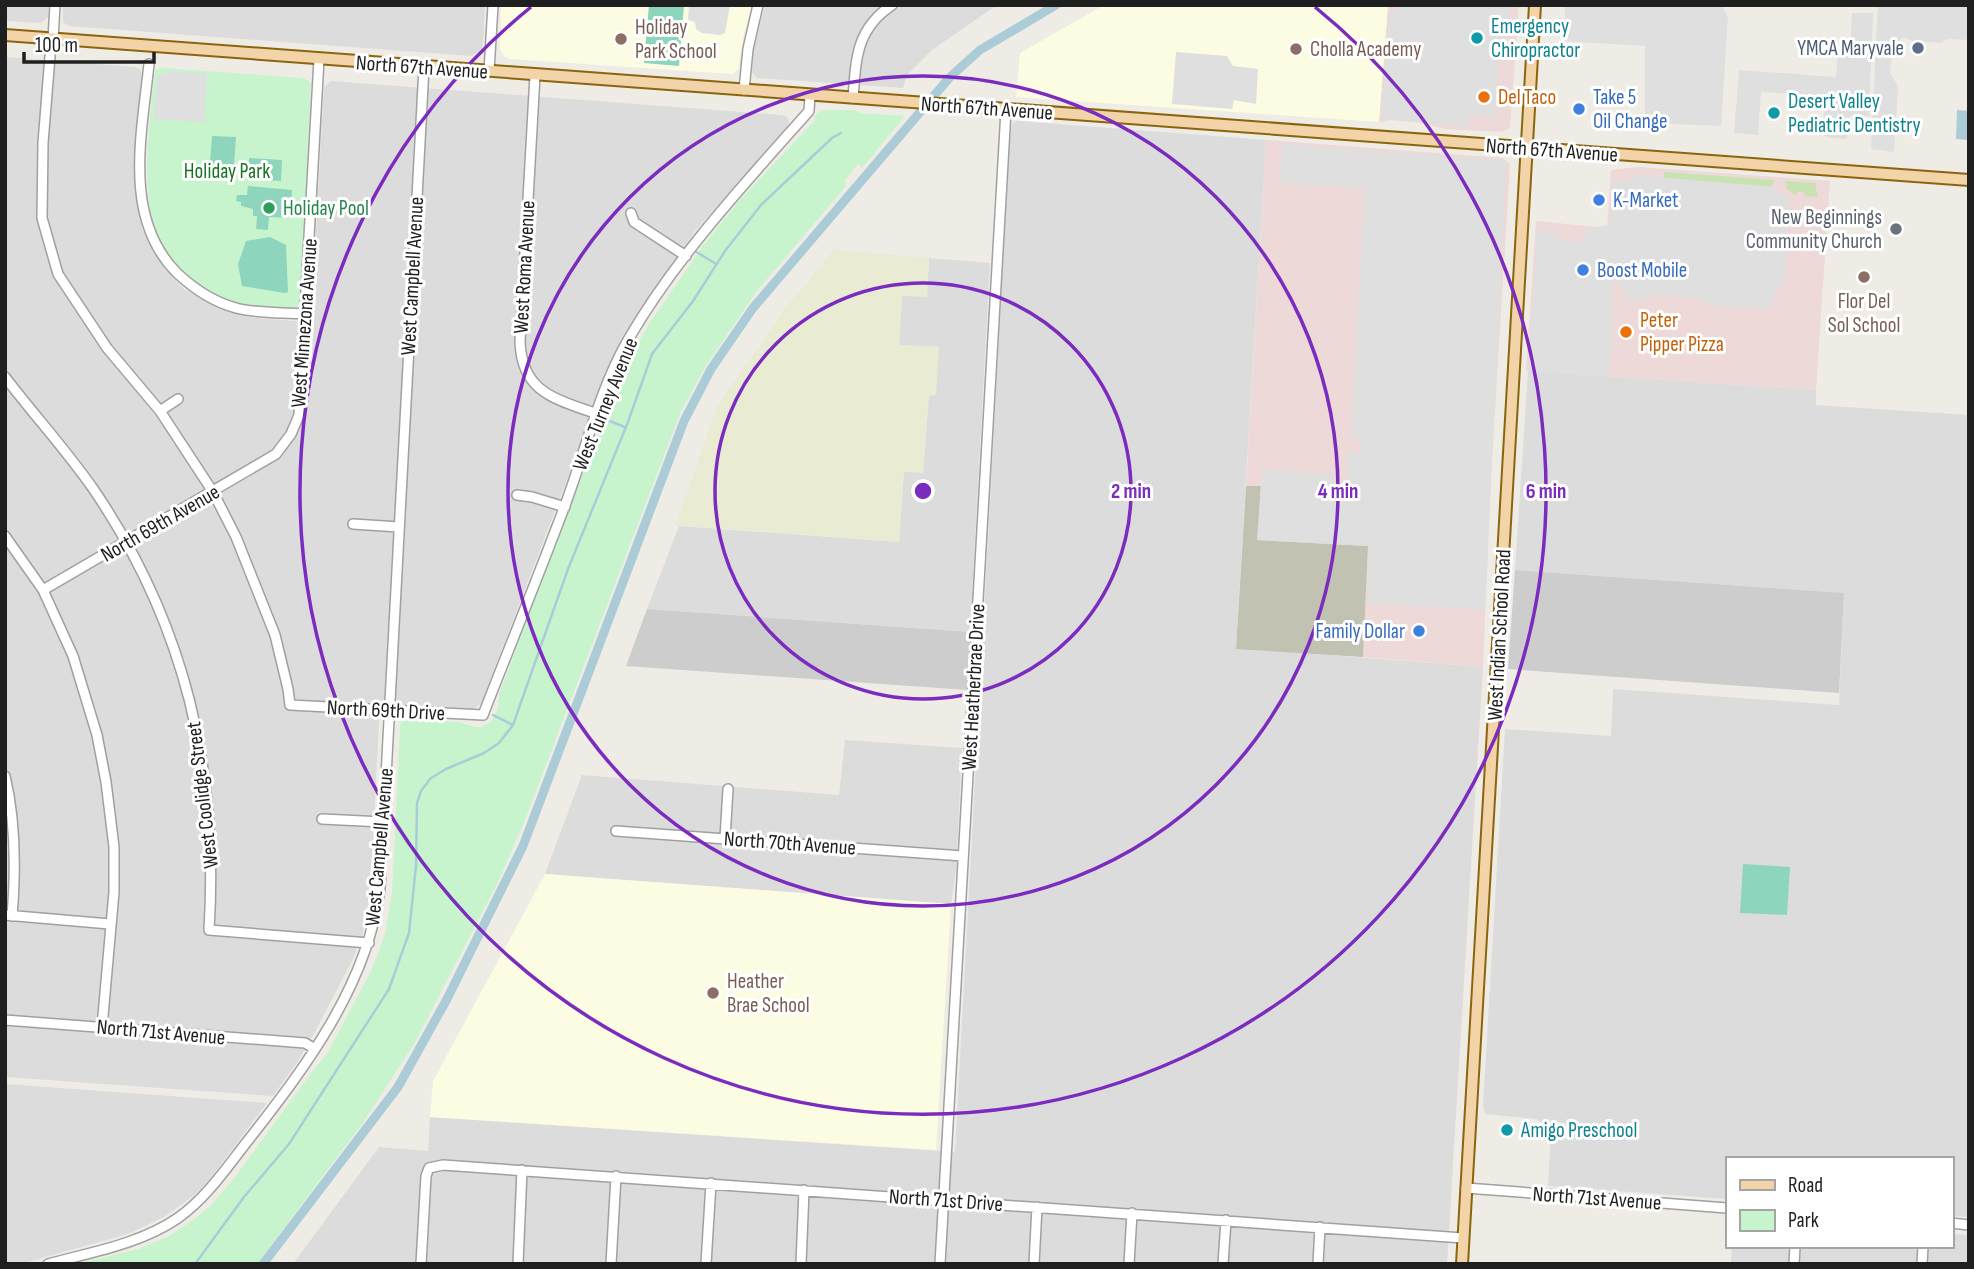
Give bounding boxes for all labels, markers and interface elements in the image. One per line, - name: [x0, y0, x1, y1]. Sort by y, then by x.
- place label: Emergency Chiropractor: [1491, 14, 1580, 63]
- place label: Holiday Park School: [635, 15, 717, 64]
- scale bar: [24, 21, 154, 65]
- marker: Emergency Chiropractor: [1469, 30, 1485, 46]
- marker: Holiday Park School: [613, 31, 629, 47]
- text: 100 m: [35, 33, 78, 58]
- place label: YMCA Maryvale: [1797, 36, 1904, 61]
- place label: Cholla Academy: [1310, 37, 1421, 62]
- marker: YMCA Maryvale: [1910, 40, 1926, 56]
- marker: Cholla Academy: [1288, 41, 1304, 57]
- street label: North 67th Avenue: [355, 50, 489, 85]
- place label: Del Taco: [1498, 85, 1556, 110]
- place label: Take 5 Oil Change: [1593, 85, 1668, 134]
- marker: Del Taco: [1476, 89, 1492, 105]
- place label: Desert Valley Pediatric Dentistry: [1788, 89, 1921, 138]
- street label: North 67th Avenue: [920, 91, 1054, 126]
- marker: Take 5 Oil Change: [1571, 101, 1587, 117]
- marker: Desert Valley Pediatric Dentistry: [1766, 105, 1782, 121]
- street label: North 67th Avenue: [1485, 133, 1619, 168]
- park label: Holiday Park: [184, 159, 270, 184]
- place label: K-Market: [1613, 188, 1679, 213]
- marker: K-Market: [1591, 192, 1607, 208]
- place label: Holiday Pool: [283, 196, 369, 221]
- street label: West Campbell Avenue: [396, 196, 429, 356]
- marker: Holiday Pool: [261, 200, 277, 216]
- street label: West Roma Avenue: [509, 200, 540, 334]
- place label: New Beginnings Community Church: [1746, 205, 1882, 254]
- marker: New Beginnings Community Church: [1888, 221, 1904, 237]
- street label: West Minnezona Avenue: [286, 238, 323, 408]
- place label: Boost Mobile: [1597, 258, 1687, 283]
- marker: Boost Mobile: [1575, 262, 1591, 278]
- marker: Flor Del Sol School: [1856, 269, 1872, 285]
- place label: Flor Del Sol School: [1828, 289, 1900, 338]
- place label: Peter Pipper Pizza: [1640, 308, 1724, 357]
- marker: Peter Pipper Pizza: [1618, 324, 1634, 340]
- street label: West Turney Avenue: [567, 334, 643, 474]
- street label: North 69th Avenue: [96, 479, 224, 568]
- centre of rings: [911, 479, 935, 503]
- text: 2 min: [1111, 479, 1151, 504]
- text: 4 min: [1318, 479, 1358, 504]
- text: 6 min: [1526, 479, 1566, 504]
- street label: West Indian School Road: [1483, 549, 1516, 721]
- street label: West Heatherbrae Drive: [957, 603, 990, 771]
- place label: Family Dollar: [1316, 619, 1405, 644]
- marker: Family Dollar: [1411, 623, 1427, 639]
- street label: North 69th Drive: [326, 695, 446, 726]
- street label: West Coolidge Street: [181, 720, 224, 870]
- street label: West Campbell Avenue: [360, 767, 399, 927]
- street label: North 70th Avenue: [723, 826, 857, 861]
- place label: Heather Brae School: [727, 969, 810, 1018]
- marker: Heather Brae School: [705, 985, 721, 1001]
- street label: North 71st Avenue: [96, 1014, 226, 1051]
- place label: Amigo Preschool: [1520, 1118, 1637, 1143]
- marker: Amigo Preschool: [1499, 1122, 1515, 1138]
- legend: [1726, 1157, 1953, 1248]
- text: Road: [1788, 1173, 1823, 1198]
- street label: North 71st Avenue: [1532, 1182, 1662, 1215]
- street label: North 71st Drive: [888, 1184, 1004, 1217]
- text: Park: [1788, 1208, 1819, 1233]

